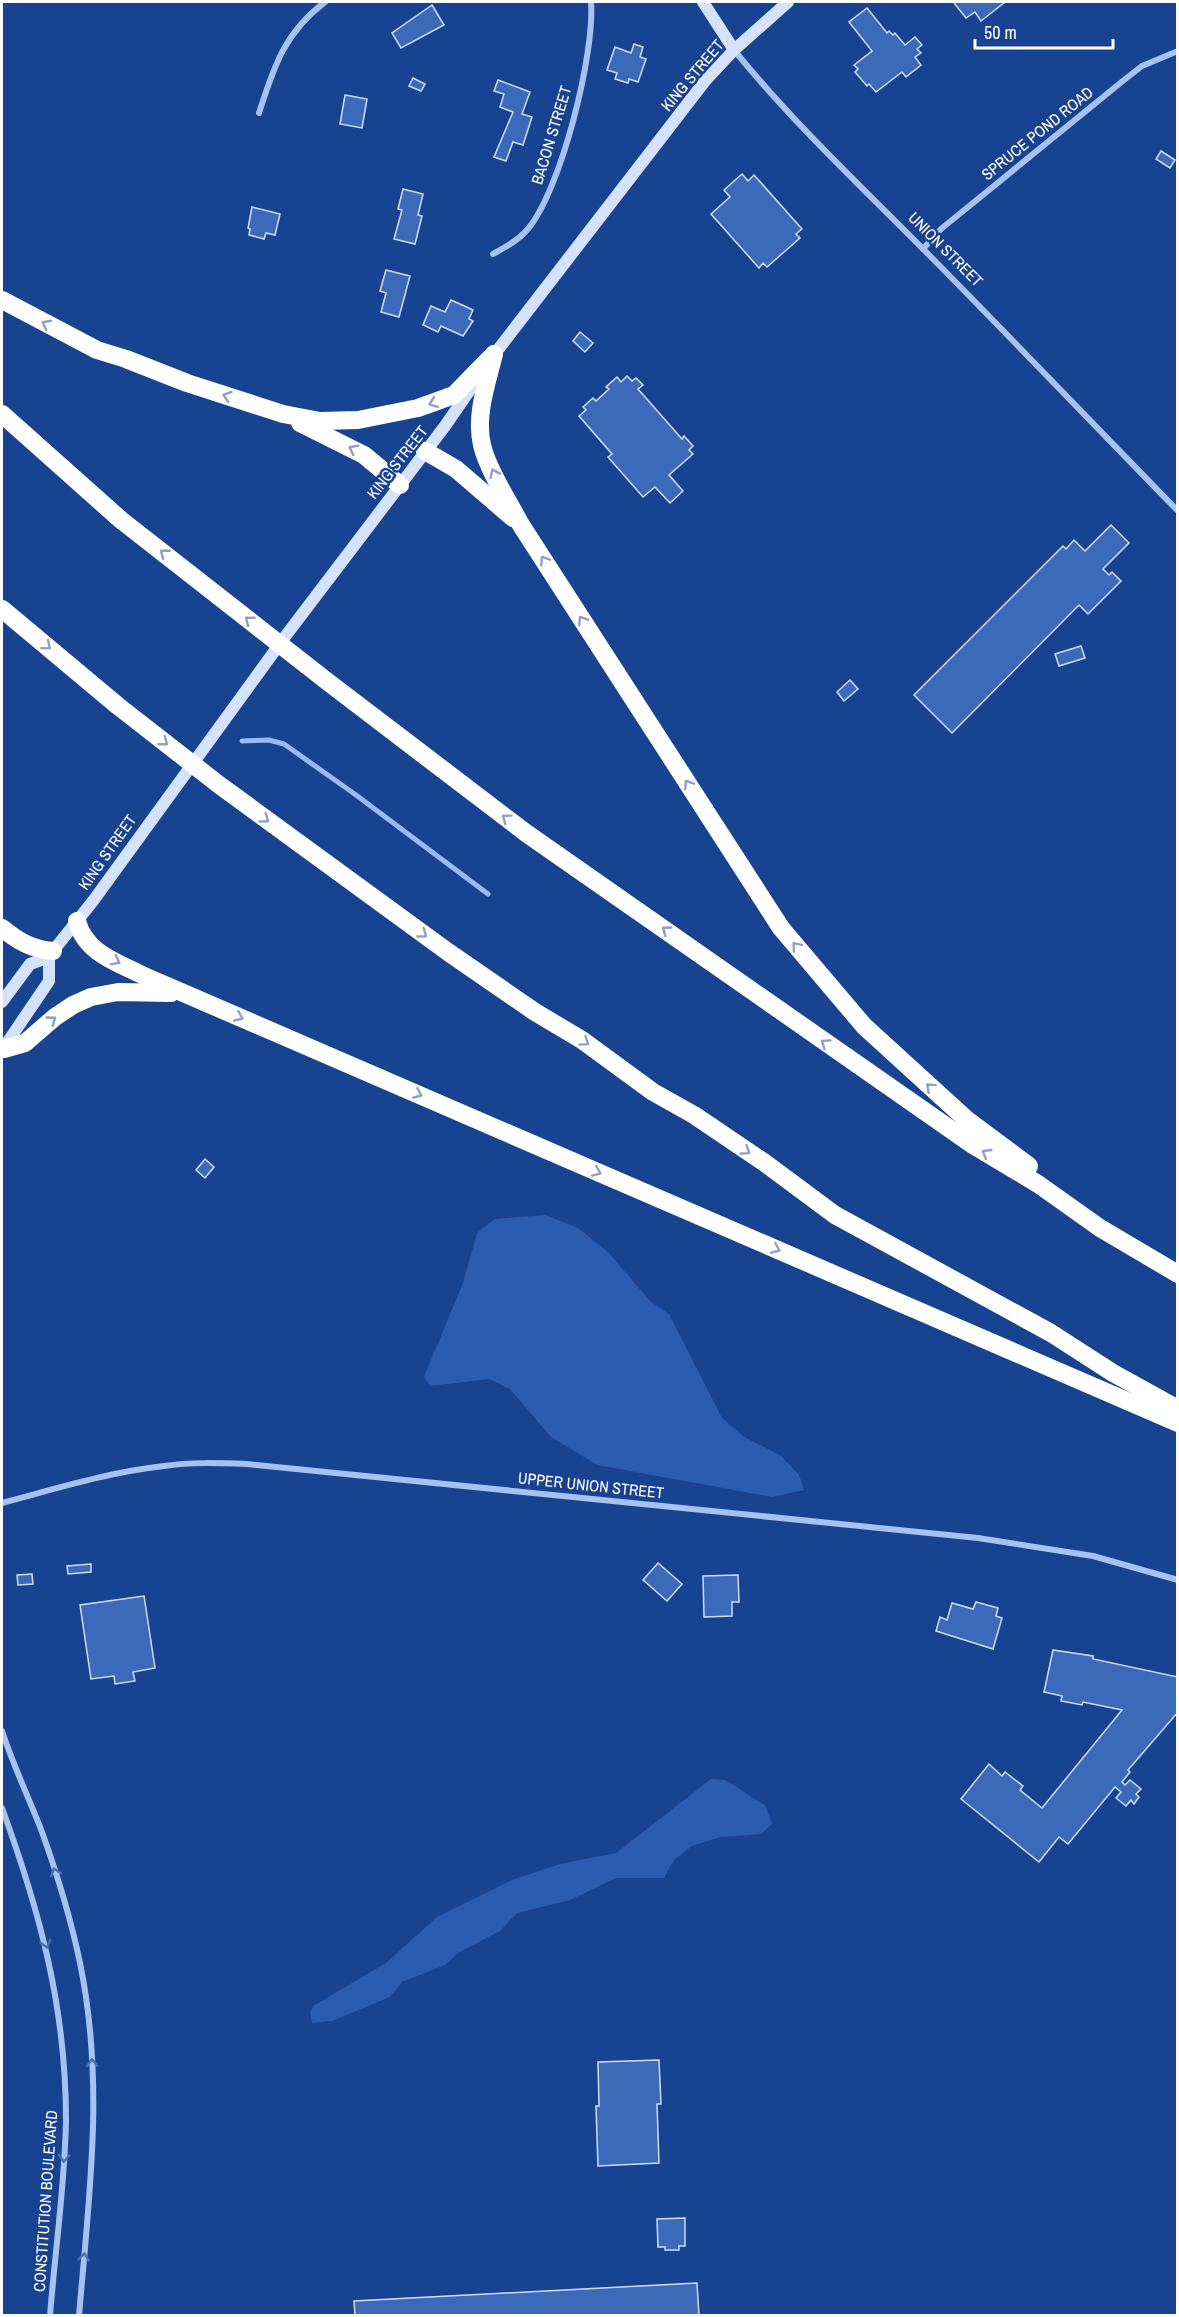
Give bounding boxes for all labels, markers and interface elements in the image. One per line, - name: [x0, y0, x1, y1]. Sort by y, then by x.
- scale bar: [975, 12, 1113, 50]
- text: 50 m: [984, 20, 1017, 45]
- street label: KING STREET: [655, 34, 729, 116]
- street label: SPRUCE POND ROAD: [977, 81, 1097, 185]
- street label: BACON STREET: [526, 83, 576, 187]
- street label: UNION STREET: [904, 207, 988, 291]
- one-way arrow: [42, 320, 53, 331]
- one-way arrow: [222, 391, 233, 403]
- one-way arrow: [429, 395, 439, 408]
- street label: KING STREET: [361, 421, 433, 503]
- one-way arrow: [349, 445, 360, 457]
- one-way arrow: [490, 468, 502, 479]
- one-way arrow: [160, 550, 171, 561]
- one-way arrow: [539, 556, 551, 566]
- one-way arrow: [244, 616, 255, 627]
- one-way arrow: [578, 616, 590, 626]
- one-way arrow: [40, 639, 51, 650]
- one-way arrow: [157, 735, 168, 746]
- one-way arrow: [684, 779, 695, 790]
- street label: KING STREET: [73, 810, 141, 894]
- one-way arrow: [259, 812, 270, 823]
- one-way arrow: [502, 815, 513, 826]
- one-way arrow: [662, 926, 673, 937]
- one-way arrow: [416, 927, 427, 938]
- one-way arrow: [792, 942, 803, 953]
- one-way arrow: [109, 954, 120, 965]
- one-way arrow: [233, 1010, 244, 1022]
- one-way arrow: [46, 1016, 57, 1027]
- one-way arrow: [578, 1035, 589, 1046]
- one-way arrow: [821, 1039, 832, 1050]
- one-way arrow: [926, 1083, 937, 1094]
- one-way arrow: [412, 1087, 423, 1099]
- one-way arrow: [740, 1144, 751, 1155]
- one-way arrow: [982, 1148, 992, 1160]
- one-way arrow: [591, 1164, 602, 1176]
- one-way arrow: [770, 1242, 781, 1254]
- street label: UPPER UNION STREET: [517, 1466, 665, 1504]
- one-way arrow: [49, 1867, 62, 1878]
- one-way arrow: [38, 1939, 51, 1949]
- one-way arrow: [86, 2058, 99, 2067]
- street label: CONSTITUTION BOULEVARD: [28, 2109, 62, 2293]
- one-way arrow: [58, 2154, 71, 2163]
- one-way arrow: [77, 2253, 90, 2262]

